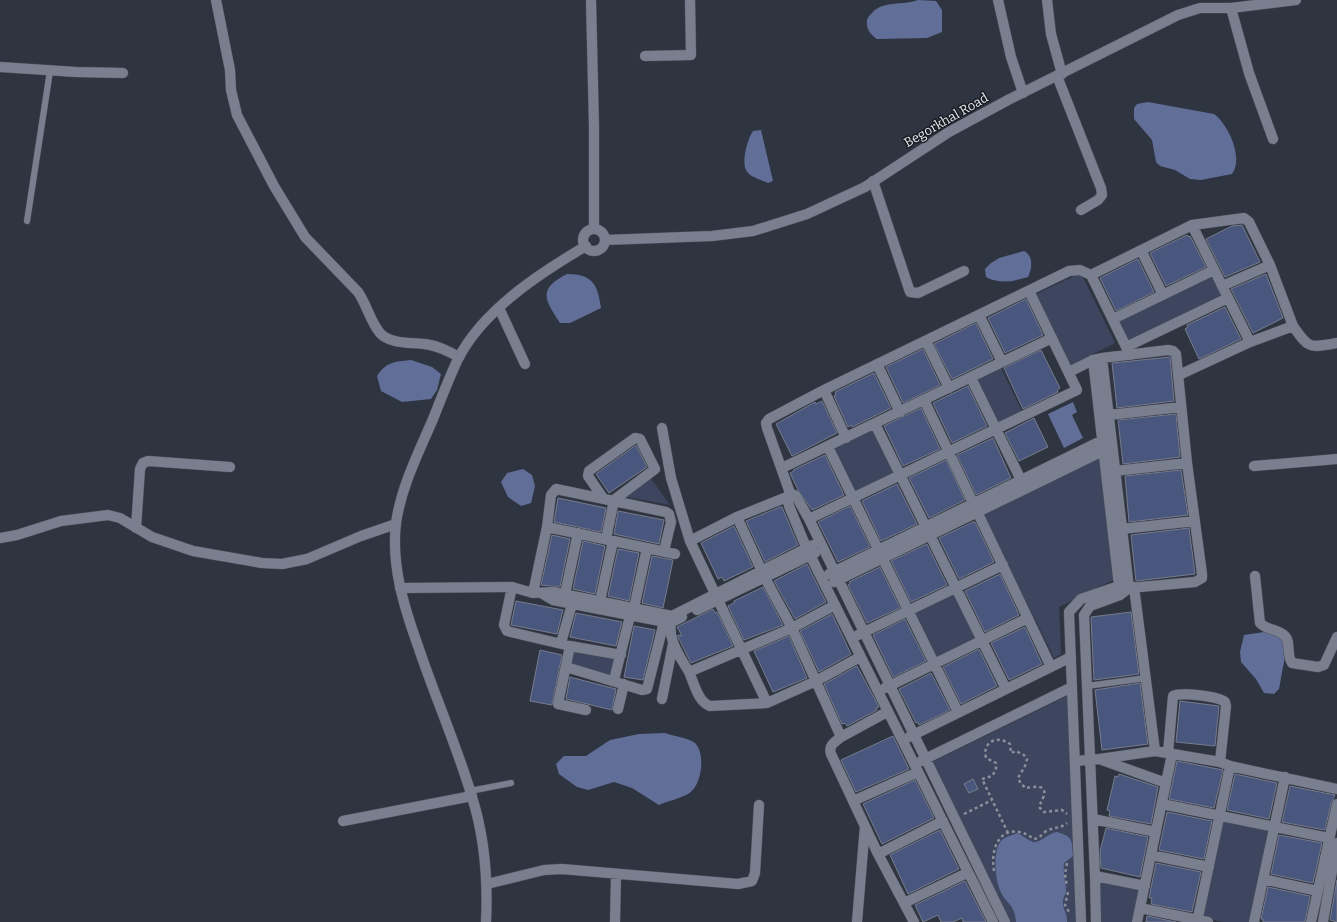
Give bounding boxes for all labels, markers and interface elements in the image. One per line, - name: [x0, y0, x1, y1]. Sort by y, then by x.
- street label: Begorkhal Road: [901, 90, 991, 150]

